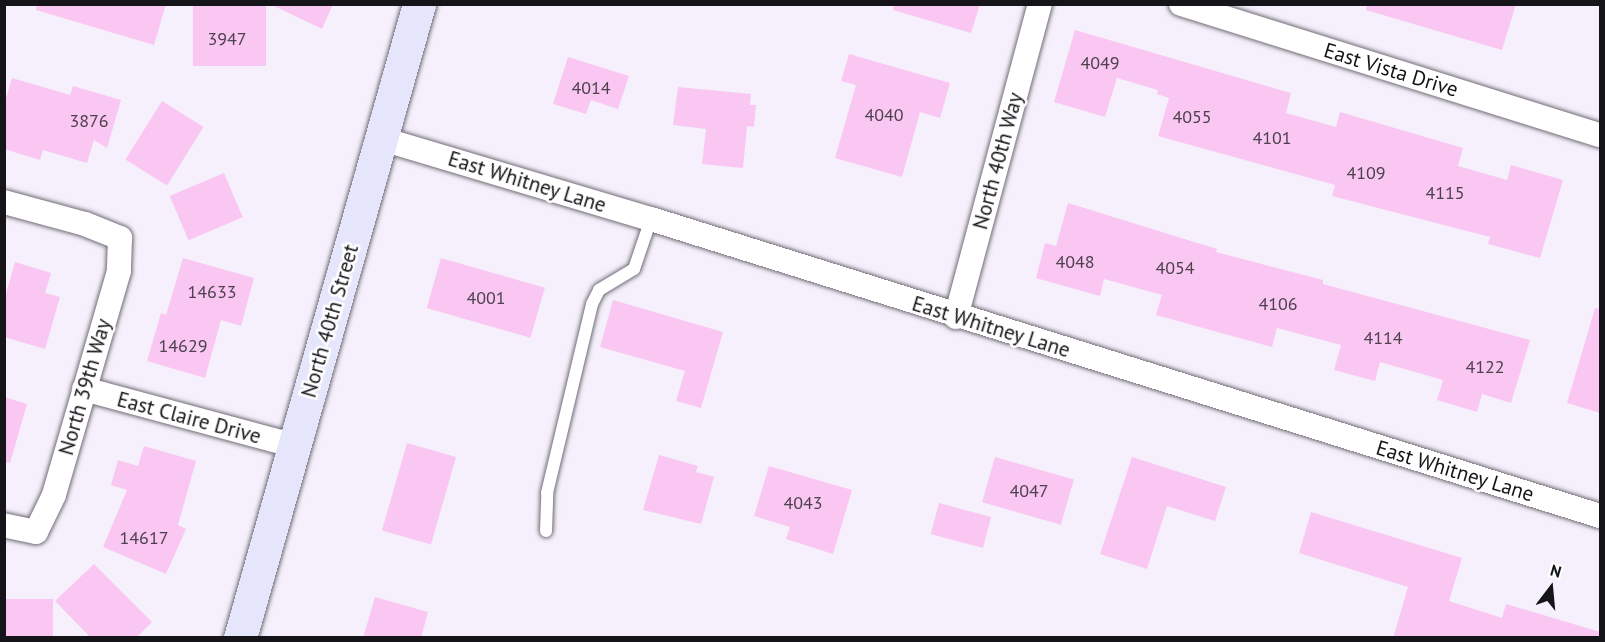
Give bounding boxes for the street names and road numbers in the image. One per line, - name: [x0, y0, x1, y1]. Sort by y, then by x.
- street label: East Vista Drive: [1320, 38, 1462, 102]
- street label: North 40th Way: [968, 90, 1028, 232]
- street label: East Whitney Lane: [444, 146, 610, 218]
- street label: North 40th Street: [296, 242, 364, 400]
- street label: East Whitney Lane: [908, 291, 1074, 363]
- street label: North 39th Way: [53, 316, 117, 458]
- street label: East Claire Drive: [114, 387, 264, 449]
- street label: East Whitney Lane: [1372, 435, 1538, 507]

